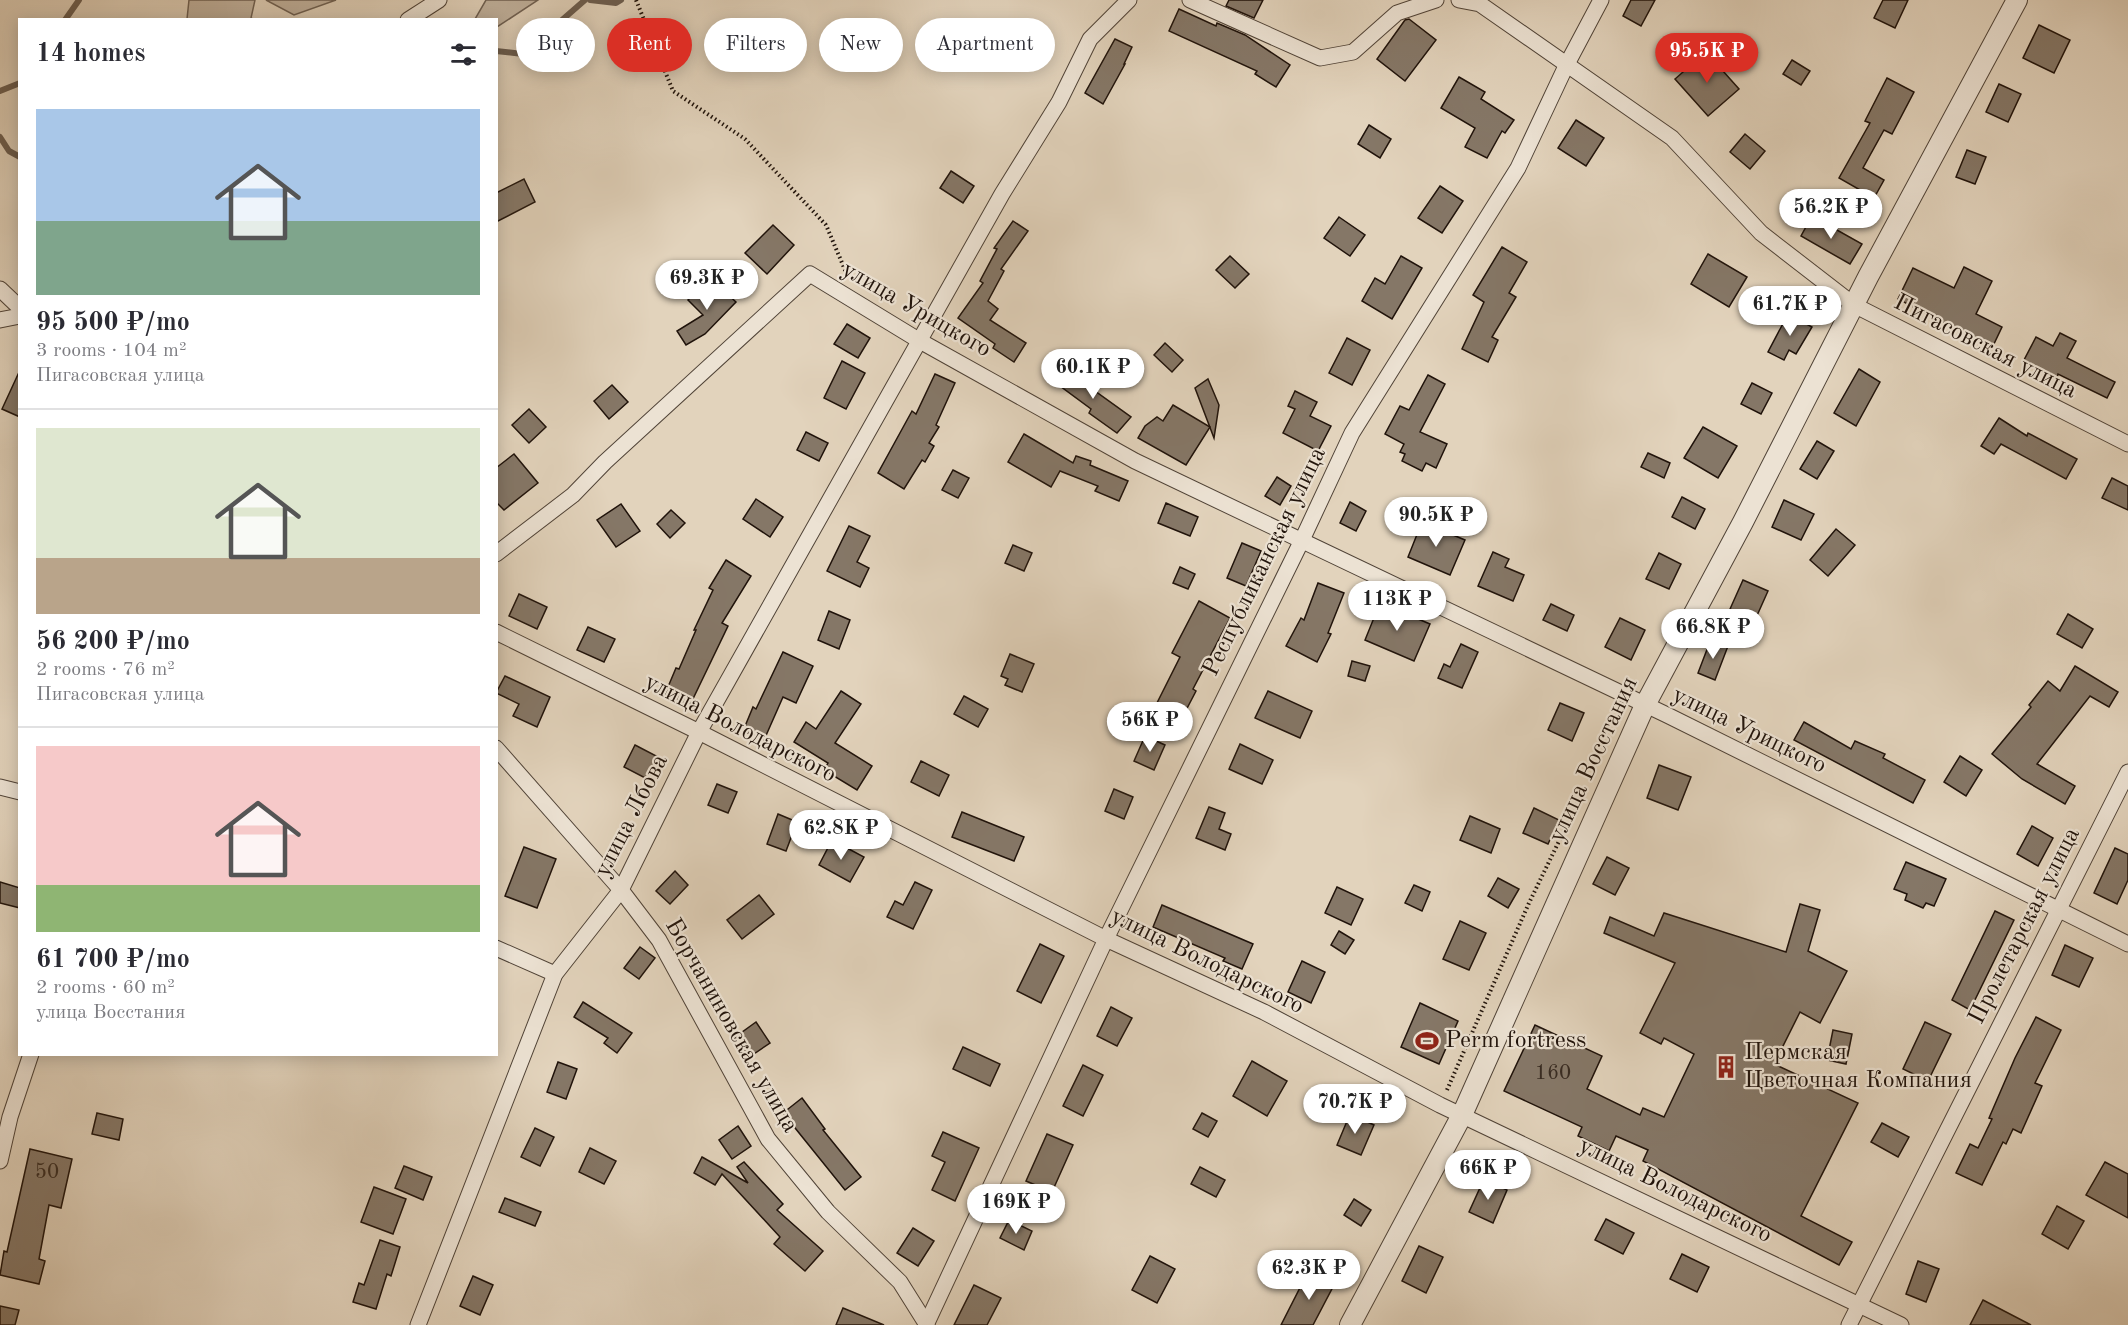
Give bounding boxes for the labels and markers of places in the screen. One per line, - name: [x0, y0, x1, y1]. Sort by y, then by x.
- pin: 95.5K ₽: [1652, 33, 1762, 84]
- pin: 56.2K ₽: [1776, 189, 1886, 240]
- pin: 69.3K ₽: [652, 260, 762, 311]
- pin: 61.7K ₽: [1735, 286, 1845, 337]
- pin: 60.1K ₽: [1038, 349, 1148, 400]
- pin: 90.5K ₽: [1381, 497, 1491, 548]
- pin: 113K ₽: [1348, 581, 1446, 632]
- pin: 66.8K ₽: [1658, 609, 1768, 660]
- pin: 56K ₽: [1108, 702, 1192, 753]
- pin: 62.8K ₽: [786, 810, 896, 861]
- sports icon: Perm fortress: [1414, 1028, 1440, 1054]
- place label: Perm fortress: [1445, 1029, 1587, 1053]
- place label: Пермская Цветочная Компания: [1744, 1041, 1972, 1093]
- building icon: Пермская Цветочная Компания: [1713, 1054, 1739, 1080]
- pin: 70.7K ₽: [1300, 1084, 1410, 1135]
- pin: 66K ₽: [1446, 1150, 1530, 1201]
- pin: 169K ₽: [967, 1184, 1065, 1235]
- pin: 62.3K ₽: [1254, 1250, 1364, 1301]

